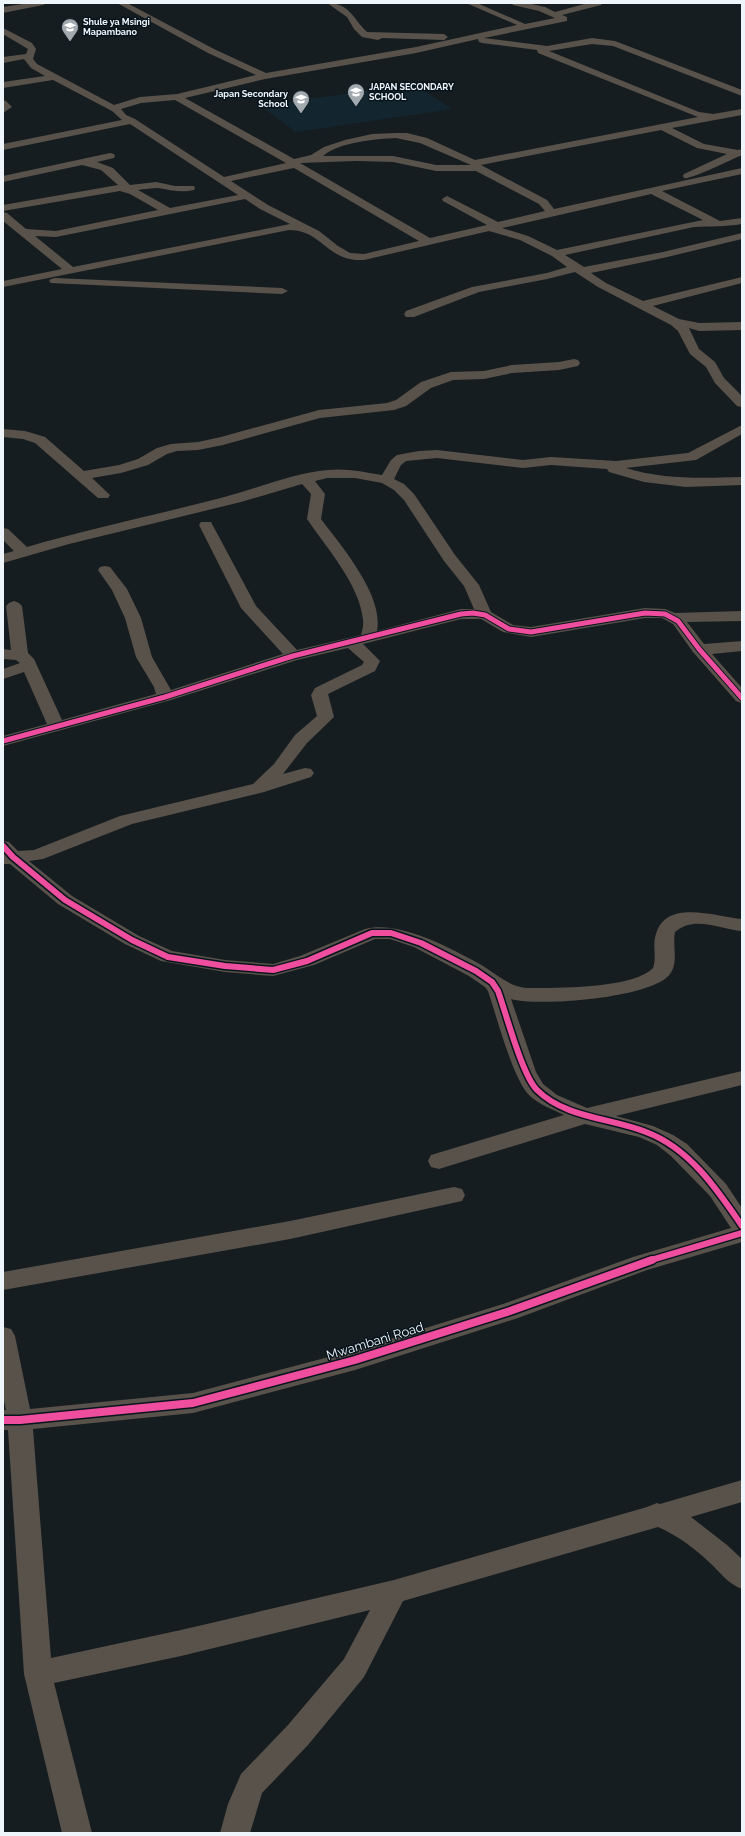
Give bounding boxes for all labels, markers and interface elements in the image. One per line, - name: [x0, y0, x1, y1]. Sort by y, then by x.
- school or university icon: Shule ya Msingi Mapambano: [60, 17, 80, 42]
- place label: Shule ya Msingi Mapambano: [83, 17, 150, 37]
- school or university icon: JAPAN SECONDARY SCHOOL: [346, 82, 366, 107]
- place label: JAPAN SECONDARY SCHOOL: [369, 82, 454, 102]
- place label: Japan Secondary School: [214, 89, 288, 109]
- school or university icon: Japan Secondary School: [291, 89, 311, 114]
- street label: Mwambani Road: [325, 1319, 425, 1363]

